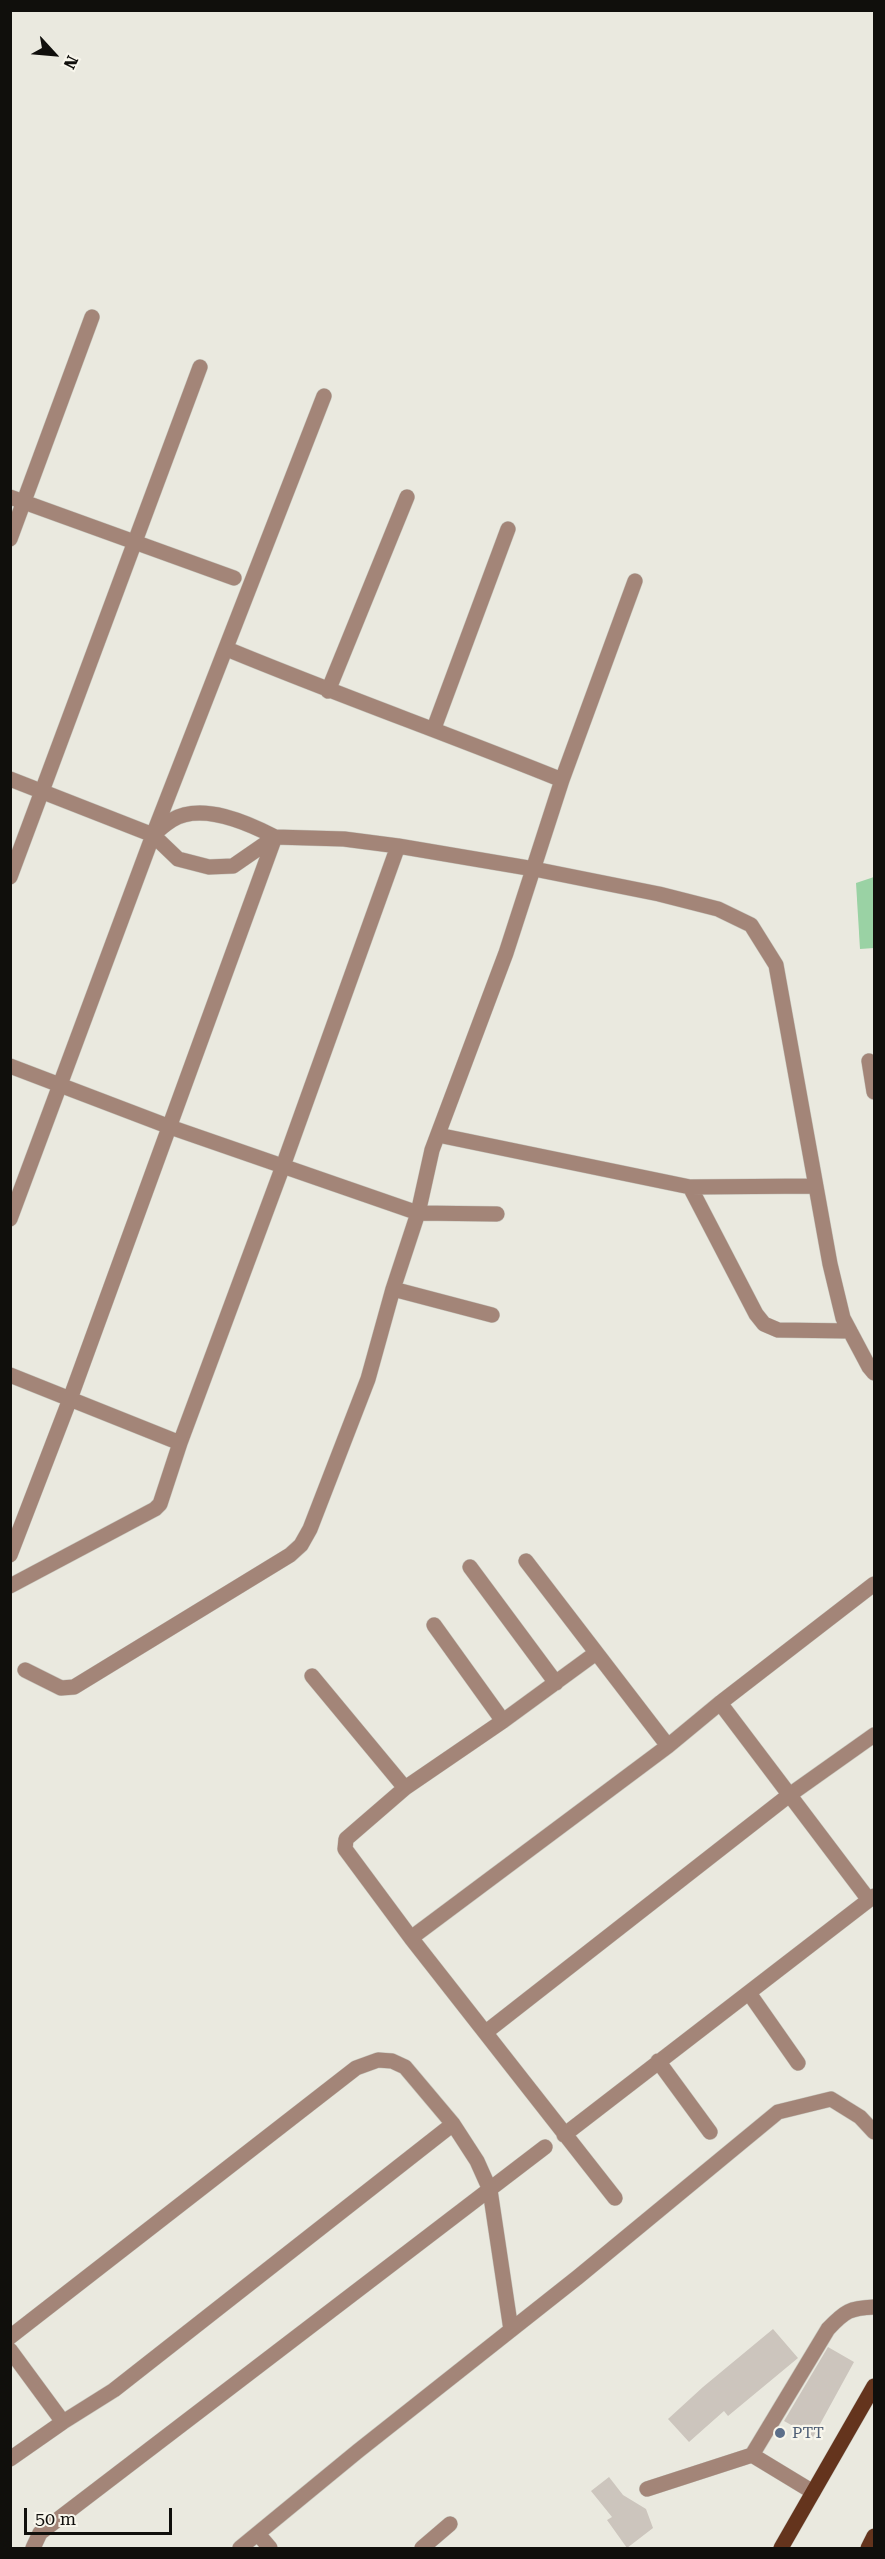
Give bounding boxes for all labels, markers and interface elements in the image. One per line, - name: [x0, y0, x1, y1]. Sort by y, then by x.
- north arrow: [24, 24, 84, 84]
- text: N: [59, 52, 82, 72]
- place label: PTT: [792, 2423, 824, 2443]
- marker: PTT: [773, 2426, 787, 2440]
- scale bar: [27, 2496, 176, 2534]
- text: 50 m: [35, 2508, 76, 2529]

